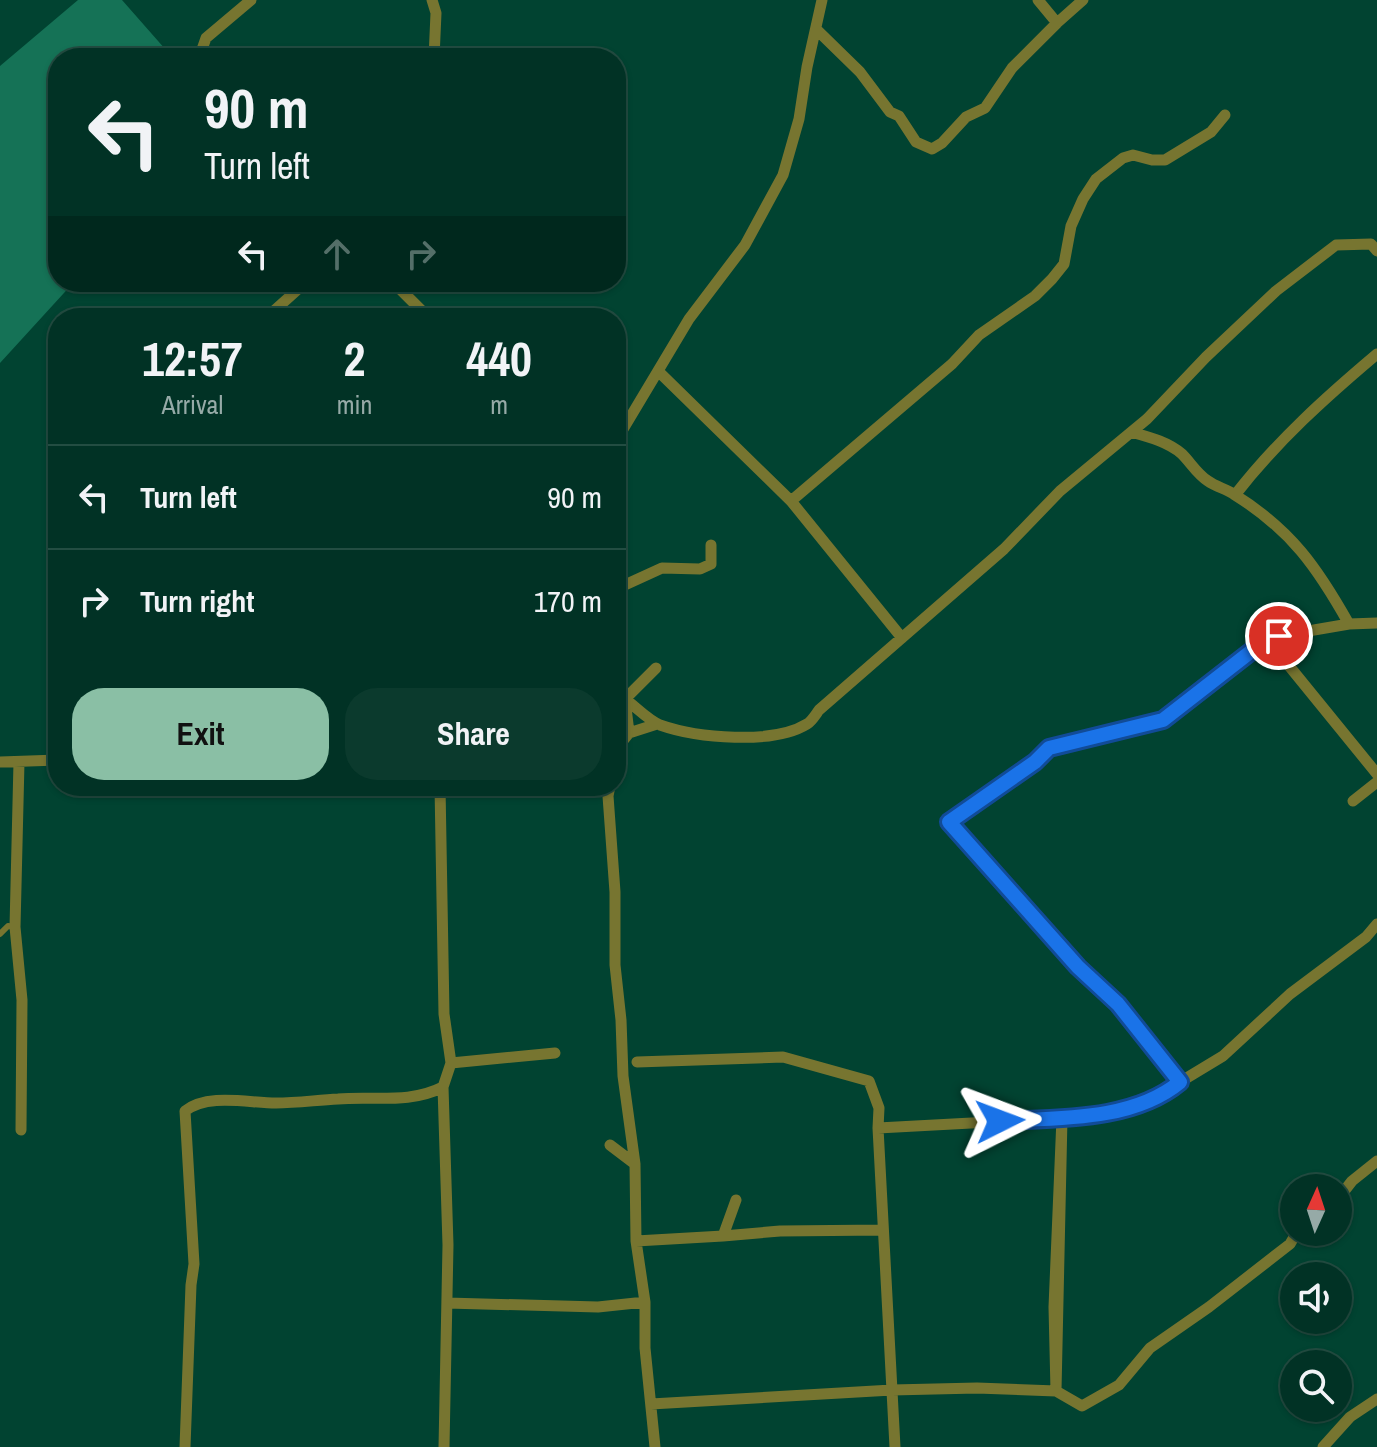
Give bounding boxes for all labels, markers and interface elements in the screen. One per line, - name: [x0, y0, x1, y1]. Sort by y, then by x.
- text: 90 m: [204, 70, 309, 145]
- icon: left: [72, 80, 176, 184]
- text: Turn left: [204, 142, 310, 190]
- icon: left: [231, 232, 275, 276]
- icon: ahead: [315, 232, 359, 276]
- icon: right: [399, 232, 443, 276]
- text: 12:57: [142, 326, 243, 391]
- text: 2: [344, 326, 365, 391]
- text: 440: [466, 326, 532, 391]
- text: Arrival: [162, 387, 223, 422]
- text: min: [337, 387, 372, 422]
- text: m: [490, 387, 508, 422]
- icon: left: [72, 475, 116, 519]
- text: Turn left: [140, 477, 237, 517]
- text: 90 m: [547, 477, 602, 517]
- icon: right: [72, 579, 116, 623]
- text: Turn right: [140, 581, 254, 621]
- text: 170 m: [534, 581, 602, 621]
- pin: [1245, 602, 1313, 670]
- icon: arrive: [1257, 614, 1301, 658]
- button: Exit: [72, 688, 329, 780]
- button: Share: [345, 688, 602, 780]
- position arrow: [958, 1079, 1042, 1163]
- north arrow: [1280, 1174, 1352, 1246]
- map controls: [1280, 1174, 1352, 1422]
- button: sound: [1280, 1262, 1352, 1334]
- button: search: [1280, 1350, 1352, 1422]

